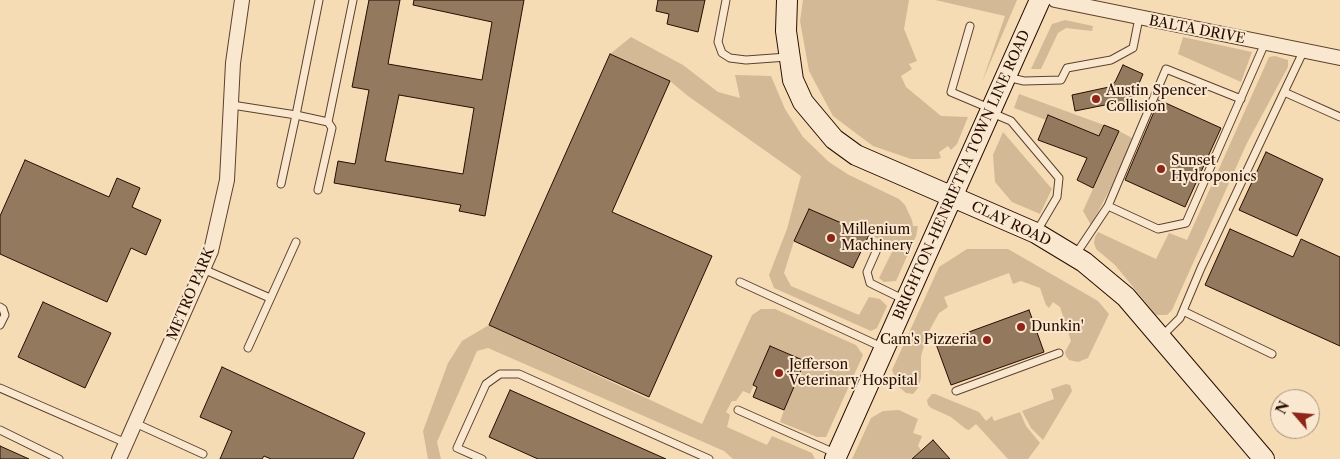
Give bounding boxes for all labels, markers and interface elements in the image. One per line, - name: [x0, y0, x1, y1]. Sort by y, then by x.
- street label: BALTA DRIVE: [1147, 12, 1247, 48]
- street label: BRIGHTON-HENRIETTA TOWN LINE ROAD: [890, 28, 1034, 322]
- place label: Austin Spencer Collision: [1106, 83, 1207, 115]
- marker: Austin Spencer Collision: [1090, 93, 1102, 105]
- place label: Sunset Hydroponics: [1171, 153, 1257, 186]
- marker: Sunset Hydroponics: [1155, 163, 1167, 175]
- street label: CLAY ROAD: [969, 198, 1053, 250]
- place label: Millenium Machinery: [841, 222, 913, 254]
- marker: Millenium Machinery: [825, 232, 837, 244]
- street label: METRO PARK: [164, 245, 218, 343]
- place label: Dunkin': [1031, 319, 1084, 335]
- marker: Dunkin': [1015, 321, 1027, 333]
- place label: Cam's Pizzeria: [880, 332, 977, 348]
- marker: Cam's Pizzeria: [981, 334, 993, 346]
- place label: Jefferson Veterinary Hospital: [789, 357, 918, 390]
- marker: Jefferson Veterinary Hospital: [773, 367, 785, 379]
- north arrow: [1270, 389, 1320, 439]
- text: N: [1272, 398, 1293, 417]

